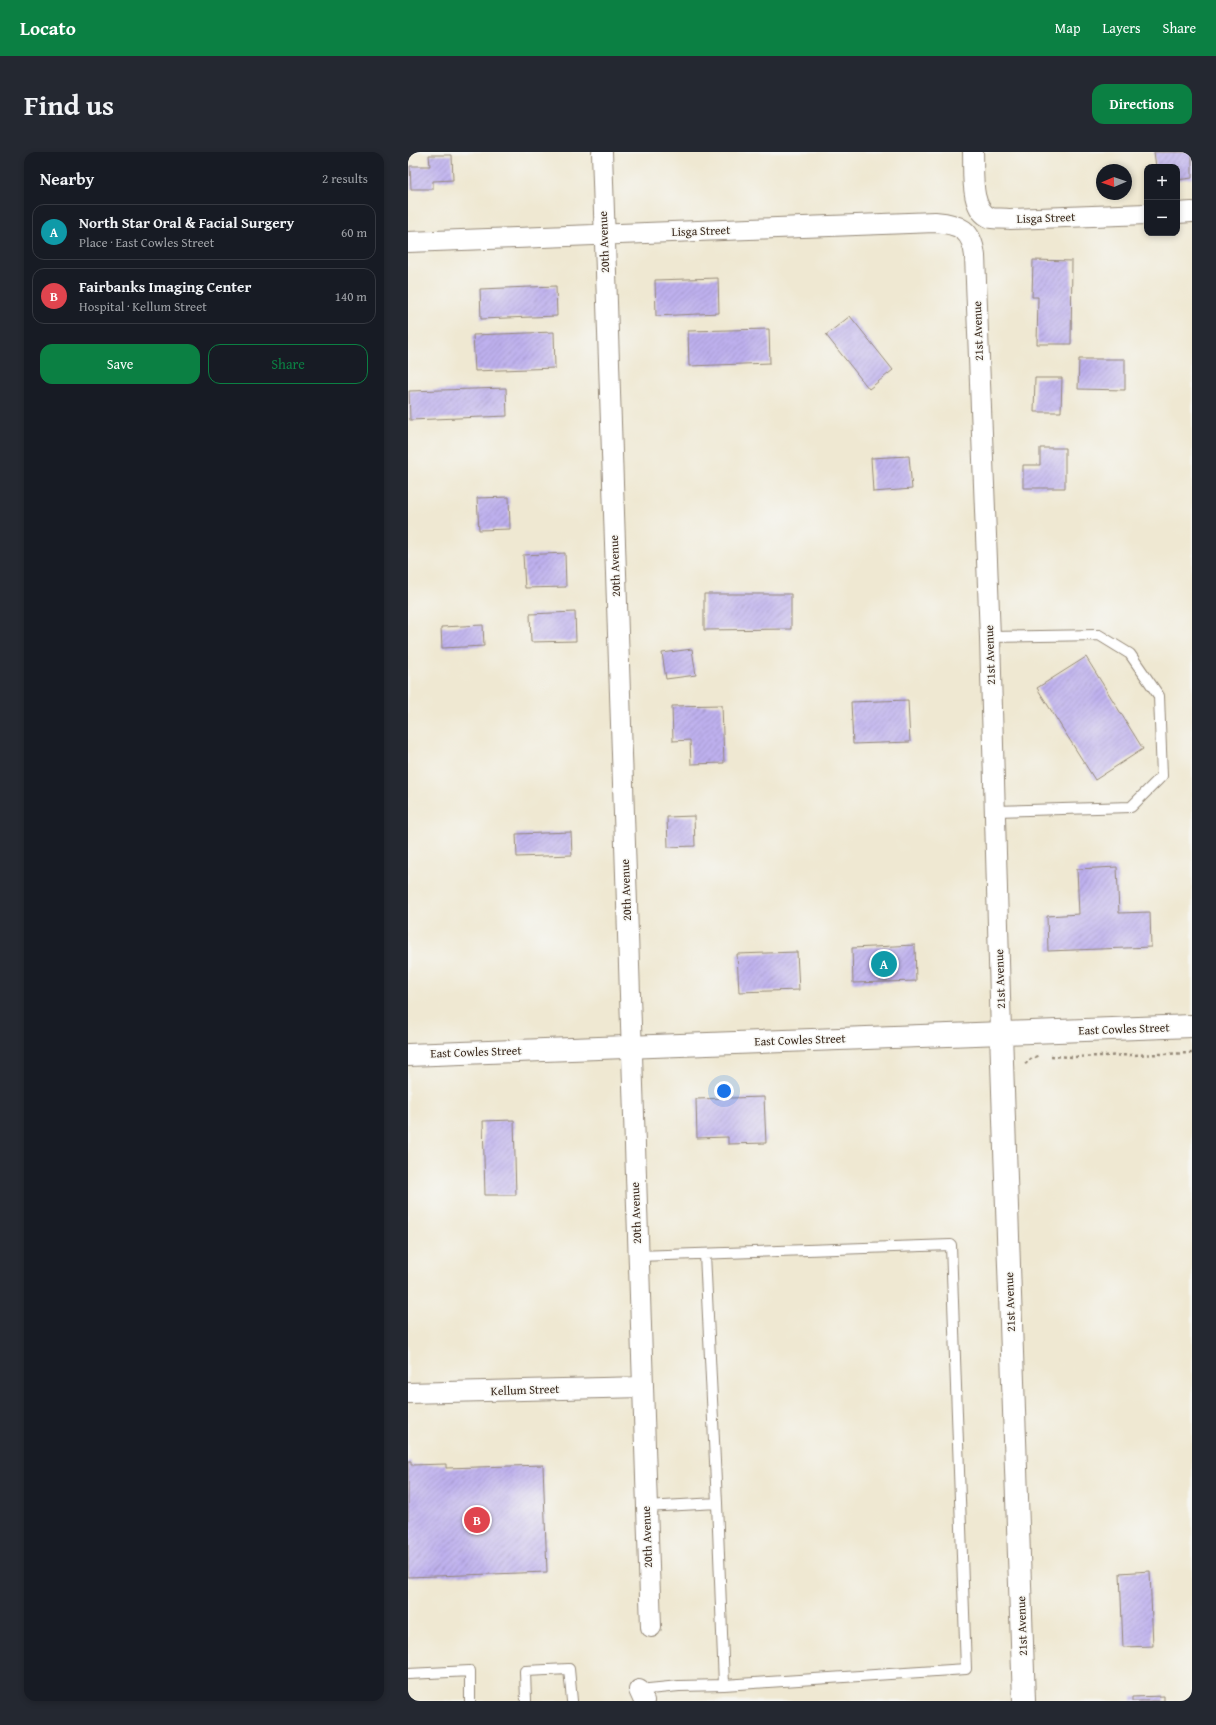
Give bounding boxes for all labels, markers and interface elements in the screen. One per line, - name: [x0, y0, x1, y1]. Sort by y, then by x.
- text: Locato: [20, 14, 76, 42]
- text: Map: [1055, 18, 1081, 38]
- text: Layers: [1103, 18, 1141, 38]
- text: Share: [1163, 18, 1196, 38]
- text: Find us: [24, 84, 114, 125]
- button: Directions: [1092, 84, 1192, 124]
- north arrow: [1096, 164, 1132, 200]
- map controls: [1144, 164, 1180, 236]
- button: +: [1144, 164, 1180, 200]
- text: Nearby: [40, 166, 94, 191]
- text: 2 results: [322, 169, 368, 188]
- button: −: [1144, 200, 1180, 236]
- street label: Lisga Street: [1016, 208, 1076, 227]
- street label: 20th Avenue: [594, 210, 613, 273]
- text: North Star Oral & Facial Surgery: [79, 212, 294, 233]
- street label: Lisga Street: [671, 221, 731, 240]
- text: A: [50, 223, 58, 242]
- text: 60 m: [341, 223, 367, 242]
- text: Place · East Cowles Street: [79, 233, 214, 252]
- text: Fairbanks Imaging Center: [79, 276, 251, 297]
- text: B: [50, 287, 58, 306]
- text: 140 m: [335, 287, 367, 306]
- text: Hospital · Kellum Street: [79, 297, 207, 316]
- street label: 21st Avenue: [968, 300, 987, 361]
- button: Save: [40, 344, 200, 384]
- button: Share: [208, 344, 368, 384]
- street label: 20th Avenue: [605, 534, 624, 597]
- street label: 21st Avenue: [980, 624, 999, 685]
- street label: 20th Avenue: [616, 858, 635, 921]
- street label: 21st Avenue: [990, 948, 1009, 1009]
- pin: A: [871, 949, 897, 979]
- street label: East Cowles Street: [1078, 1018, 1171, 1039]
- street label: East Cowles Street: [754, 1029, 847, 1050]
- street label: East Cowles Street: [430, 1041, 523, 1062]
- your location: [714, 1081, 734, 1101]
- street label: 20th Avenue: [626, 1181, 645, 1244]
- street label: 21st Avenue: [1000, 1271, 1019, 1332]
- street label: Kellum Street: [490, 1380, 560, 1399]
- pin: B: [464, 1505, 490, 1535]
- street label: 20th Avenue: [637, 1505, 656, 1568]
- street label: 21st Avenue: [1012, 1595, 1031, 1656]

